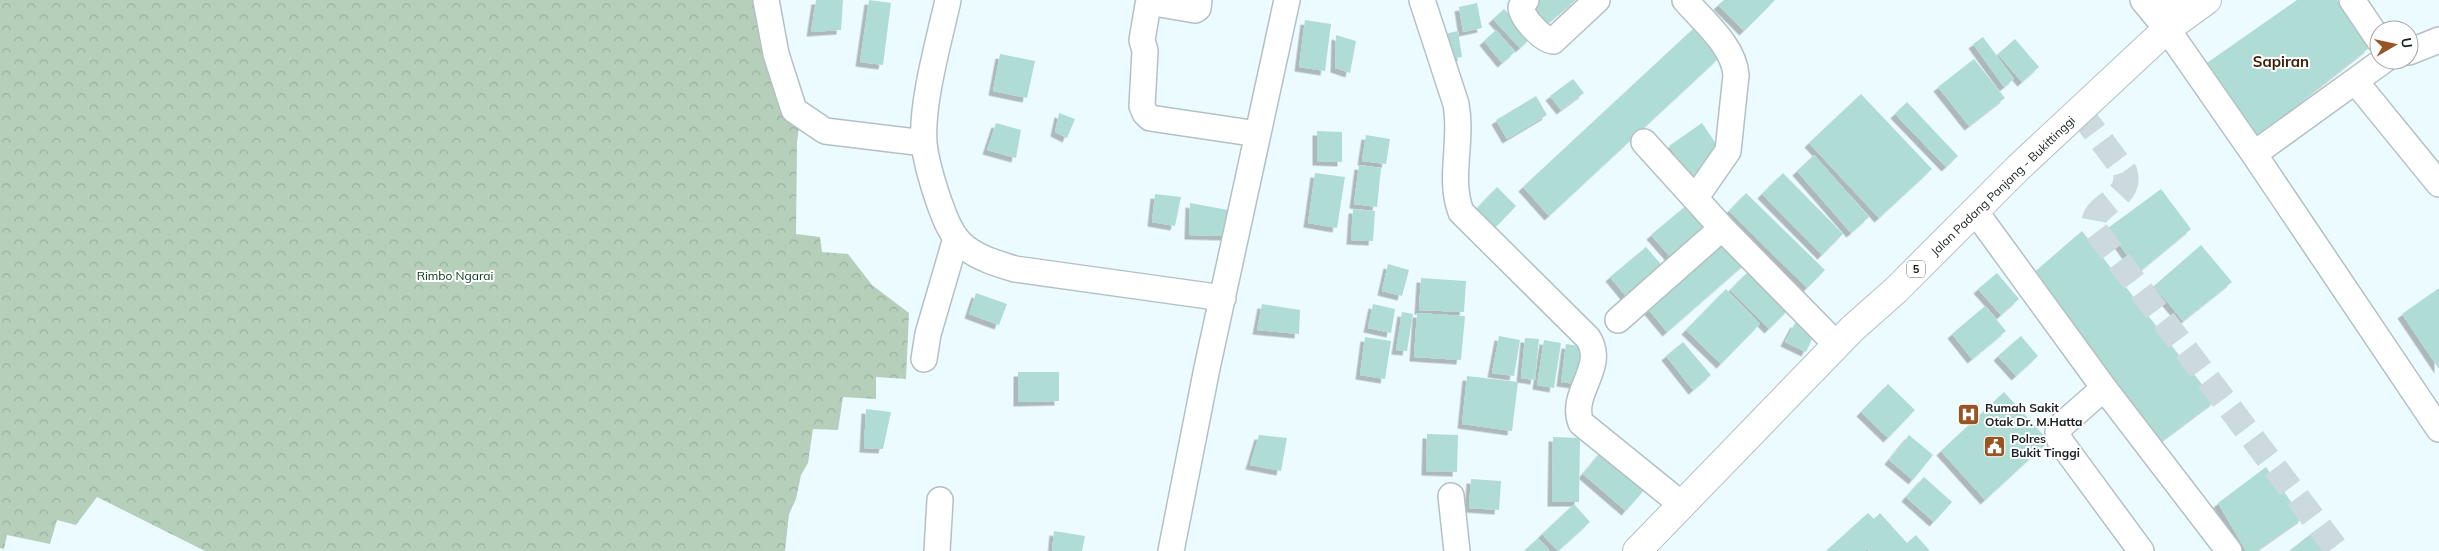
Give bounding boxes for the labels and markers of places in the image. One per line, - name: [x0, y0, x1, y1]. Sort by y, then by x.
- place label: Rumah Sakit Otak Dr. M.Hatta: [1985, 400, 2083, 429]
- hospital icon: Rumah Sakit Otak Dr. M.Hatta: [1957, 403, 1981, 427]
- place label: Polres Bukit Tinggi: [2011, 431, 2080, 460]
- public building icon: Polres Bukit Tinggi: [1983, 434, 2007, 458]

